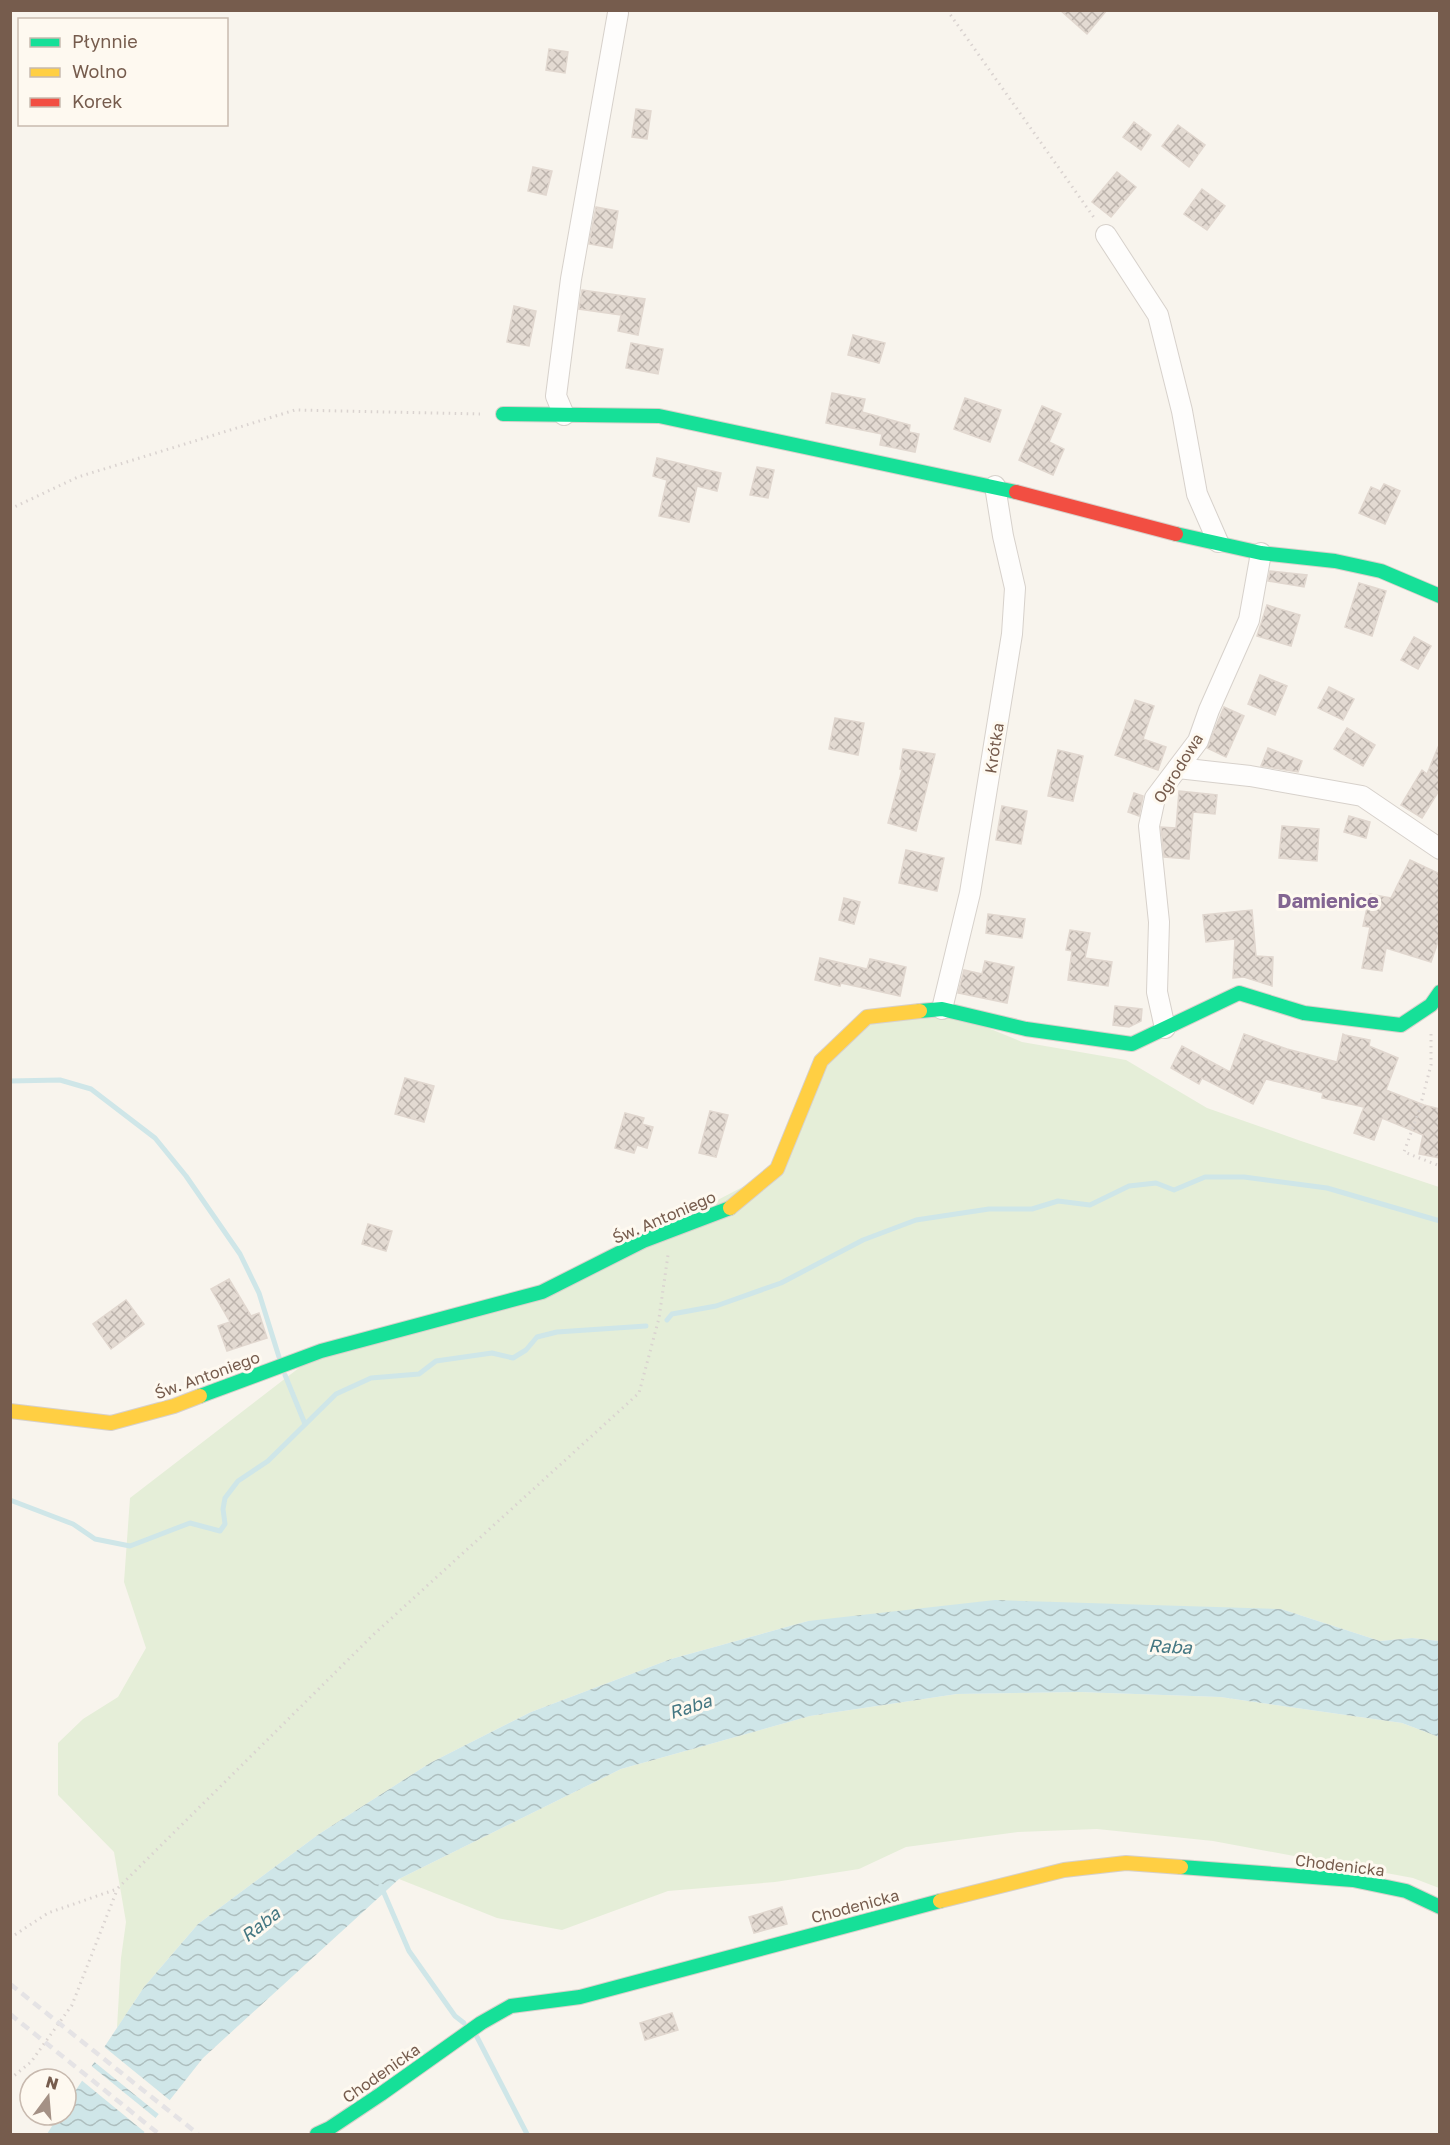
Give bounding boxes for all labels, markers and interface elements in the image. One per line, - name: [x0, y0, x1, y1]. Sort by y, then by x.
- legend: [18, 18, 228, 126]
- text: Płynnie: [72, 30, 138, 52]
- text: Wolno: [72, 60, 127, 82]
- text: Korek: [72, 90, 122, 112]
- street label: Krótka: [980, 721, 1008, 775]
- street label: Ogrodowa: [1149, 729, 1207, 807]
- district label: Damienice: [1277, 888, 1379, 912]
- street label: Św. Antoniego: [609, 1186, 719, 1248]
- street label: Św. Antoniego: [152, 1347, 262, 1403]
- water label: Raba: [1148, 1634, 1193, 1658]
- water label: Raba: [666, 1689, 715, 1723]
- street label: Chodenicka: [1294, 1850, 1386, 1880]
- street label: Chodenicka: [809, 1885, 901, 1927]
- water label: Raba: [236, 1901, 285, 1946]
- street label: Chodenicka: [338, 2039, 424, 2107]
- north arrow: [18, 2067, 78, 2127]
- text: N: [44, 2071, 61, 2094]

